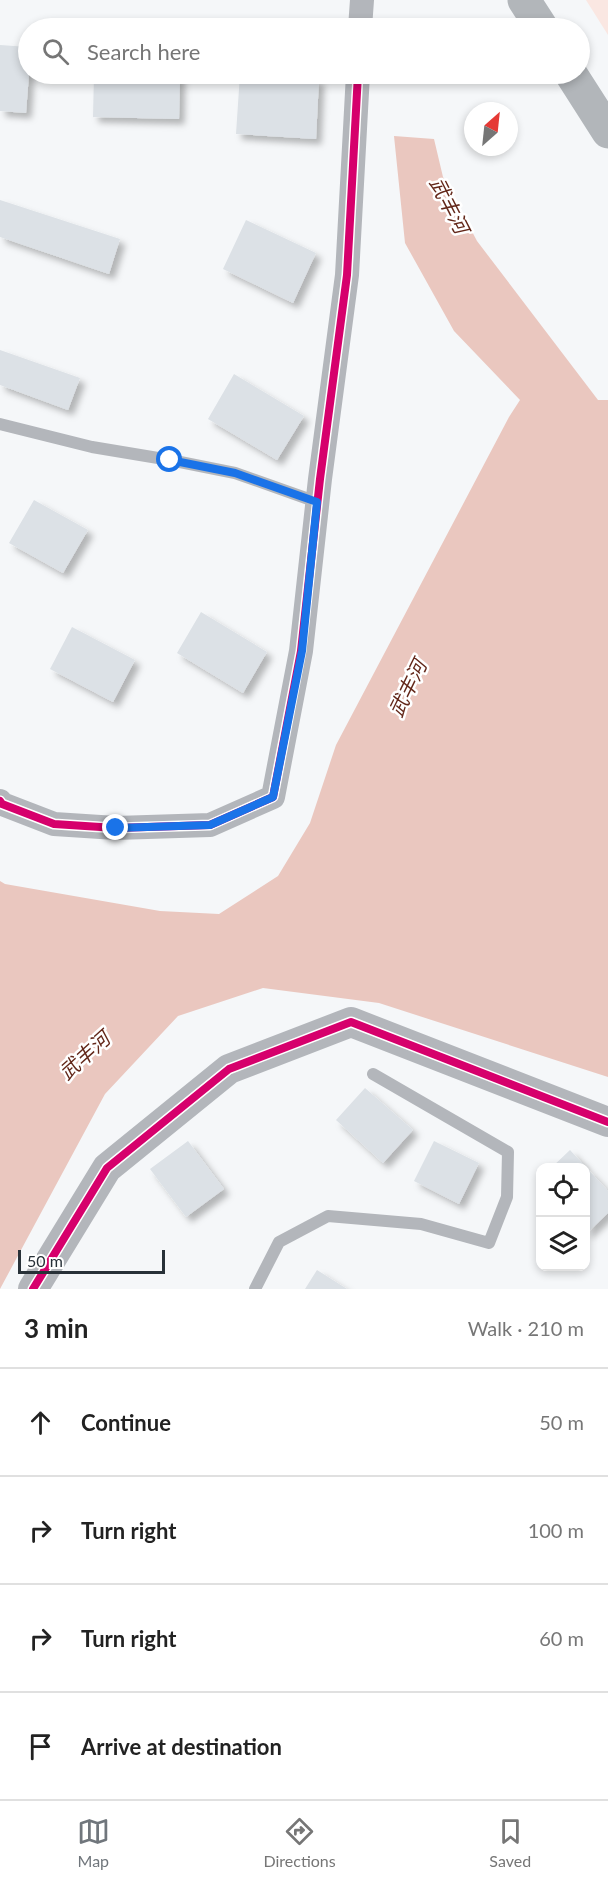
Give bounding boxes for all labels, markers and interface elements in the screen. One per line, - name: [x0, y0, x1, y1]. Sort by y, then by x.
- search box: [18, 18, 590, 84]
- icon: search: [39, 35, 72, 68]
- text: Search here: [87, 38, 200, 65]
- north arrow: [464, 102, 518, 156]
- water label: 武丰河: [426, 173, 476, 241]
- route start: [156, 446, 182, 472]
- water label: 武丰河: [383, 652, 433, 720]
- route end: [102, 814, 128, 840]
- water label: 武丰河: [54, 1023, 117, 1084]
- map controls: [536, 1163, 590, 1271]
- button: locate: [536, 1163, 590, 1217]
- button: layers: [536, 1217, 590, 1271]
- scale bar: [18, 1247, 165, 1274]
- text: 50 m: [27, 1251, 63, 1270]
- text: 3 min: [24, 1312, 88, 1344]
- text: Walk · 210 m: [468, 1316, 584, 1340]
- icon: ahead: [24, 1406, 57, 1439]
- text: Continue: [81, 1409, 171, 1436]
- text: 50 m: [539, 1410, 584, 1434]
- icon: right: [24, 1514, 57, 1547]
- text: Turn right: [81, 1517, 176, 1544]
- text: 100 m: [528, 1518, 584, 1542]
- icon: right: [24, 1622, 57, 1655]
- text: Turn right: [81, 1625, 176, 1652]
- text: 60 m: [539, 1626, 584, 1650]
- icon: arrive: [24, 1730, 57, 1763]
- text: Arrive at destination: [81, 1733, 282, 1760]
- tab: Map: [77, 1815, 110, 1870]
- tab: Directions: [263, 1815, 336, 1870]
- tab: Saved: [489, 1815, 531, 1870]

